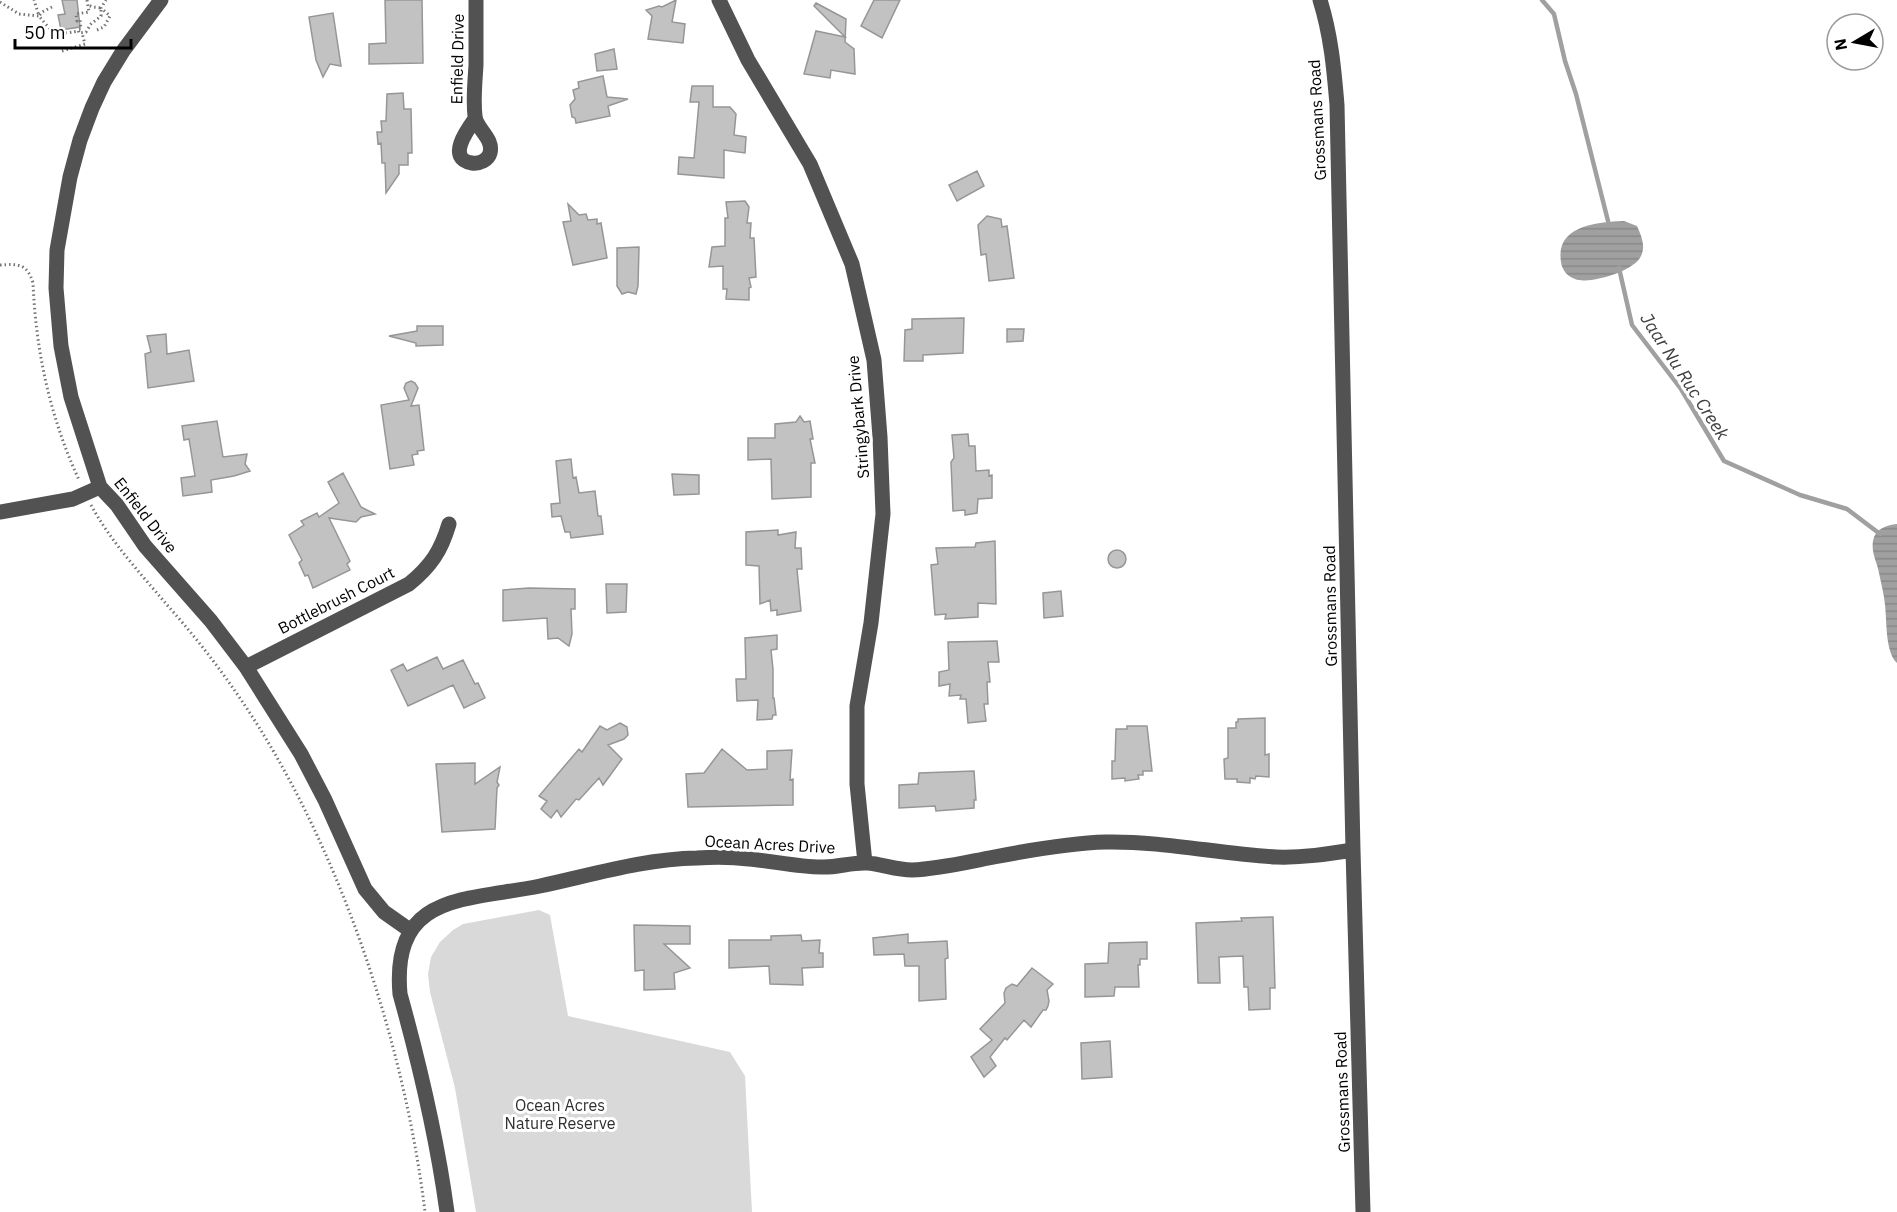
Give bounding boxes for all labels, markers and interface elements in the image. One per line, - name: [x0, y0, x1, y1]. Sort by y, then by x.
- scale bar: [15, 12, 130, 50]
- north arrow: [1825, 12, 1885, 72]
- street label: Enfield Drive: [446, 13, 468, 105]
- text: 50 m: [24, 21, 66, 44]
- text: N: [1829, 37, 1851, 52]
- street label: Grossmans Road: [1304, 59, 1330, 181]
- water label: Jaar Nu Ruc Creek: [1635, 308, 1735, 444]
- street label: Stringybark Drive: [843, 354, 873, 479]
- street label: Enfield Drive: [110, 473, 182, 557]
- street label: Grossmans Road: [1319, 545, 1341, 667]
- street label: Bottlebrush Court: [274, 562, 398, 638]
- street label: Ocean Acres Drive: [704, 831, 836, 857]
- street label: Grossmans Road: [1330, 1031, 1354, 1153]
- park label: Ocean Acres Nature Reserve: [505, 1095, 616, 1133]

